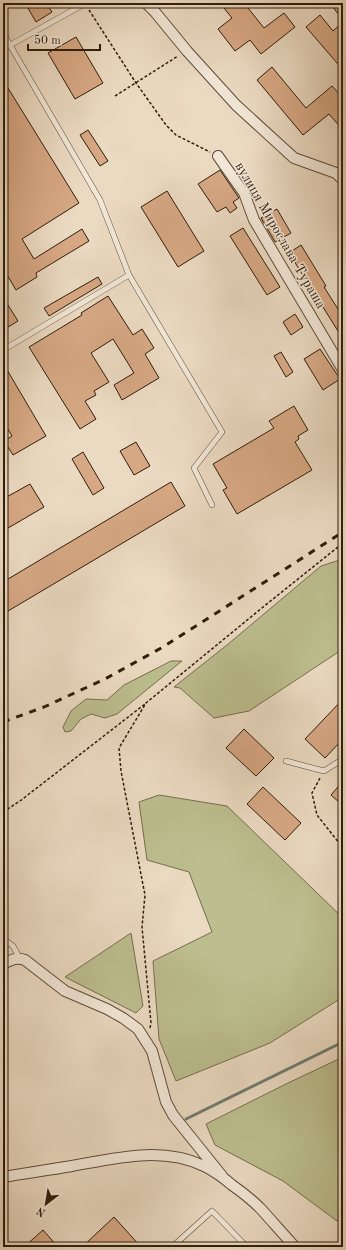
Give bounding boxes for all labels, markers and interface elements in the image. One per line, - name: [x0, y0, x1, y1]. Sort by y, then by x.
- scale bar: [28, 26, 100, 52]
- text: 50 m: [34, 34, 61, 47]
- street label: вулиця Мирослава Тураша: [232, 160, 328, 311]
- north arrow: [26, 1184, 66, 1224]
- text: N: [35, 1204, 48, 1218]

